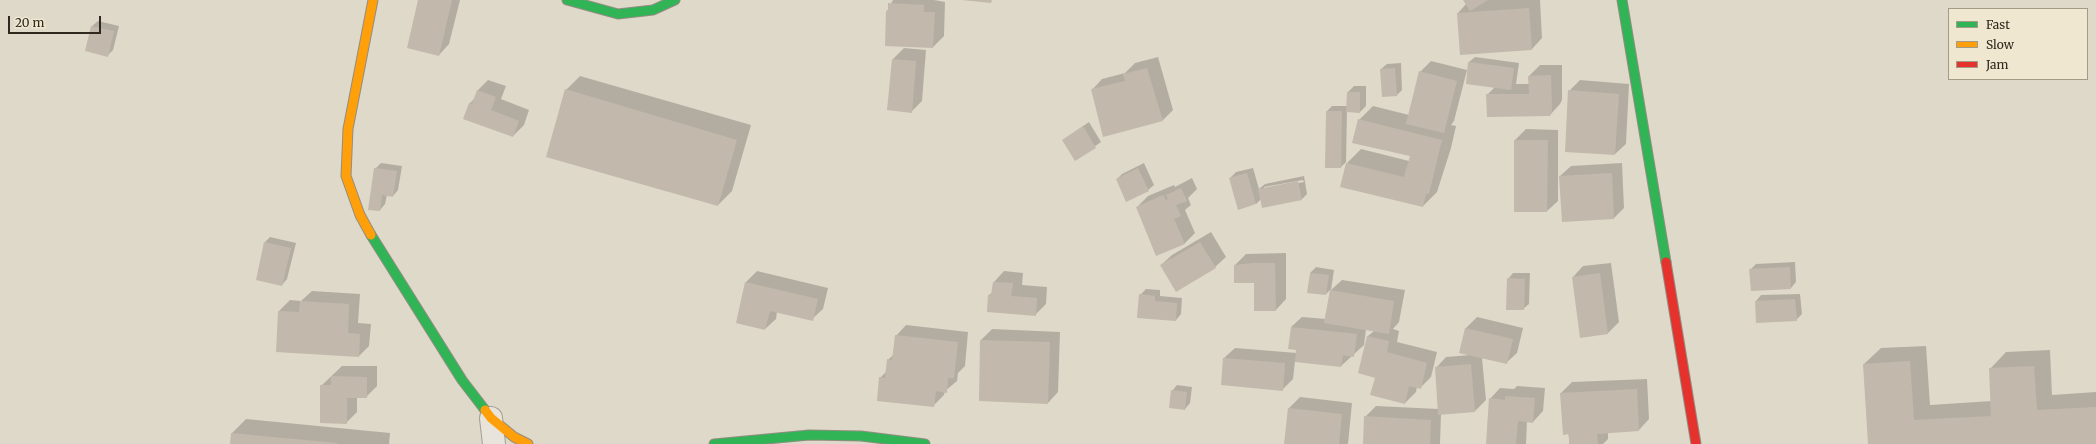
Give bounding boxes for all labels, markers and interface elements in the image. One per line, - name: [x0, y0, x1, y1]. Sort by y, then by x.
- scale bar: [10, 8, 103, 34]
- legend: [1948, 8, 2088, 80]
- text: 20 m: [15, 15, 44, 30]
- text: Fast: [1986, 17, 2010, 32]
- text: Slow: [1986, 37, 2014, 52]
- text: Jam: [1986, 57, 2008, 72]

